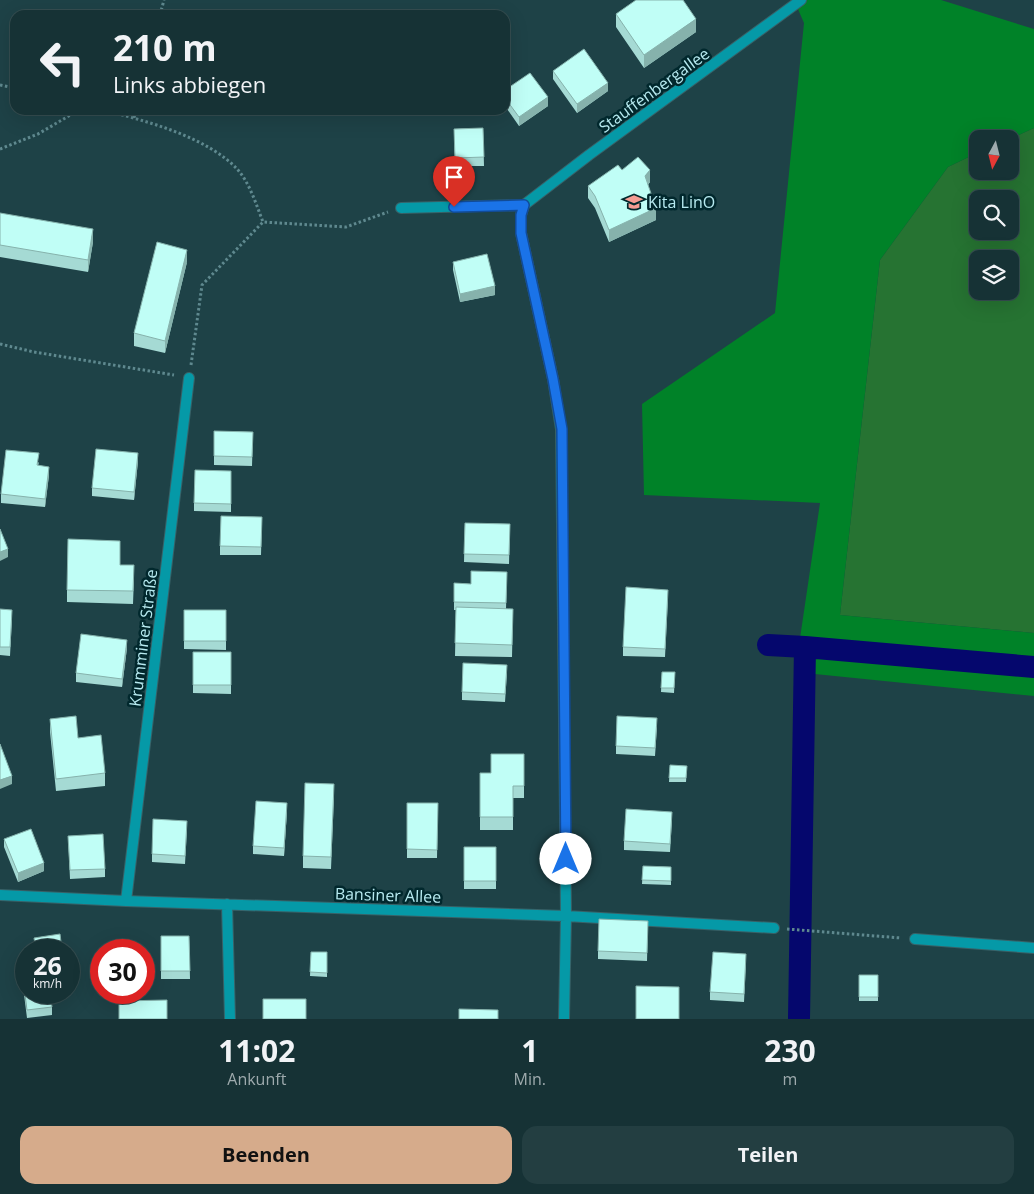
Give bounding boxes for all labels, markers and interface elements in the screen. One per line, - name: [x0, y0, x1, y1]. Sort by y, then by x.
- text: 210 m: [113, 24, 217, 71]
- icon: left: [30, 30, 95, 95]
- street label: Stauffenbergallee: [594, 42, 714, 138]
- text: Links abbiegen: [113, 69, 266, 99]
- north arrow: [969, 130, 1019, 180]
- map controls: [969, 130, 1019, 300]
- pin: [433, 156, 475, 207]
- icon: arrive: [440, 163, 468, 191]
- button: search: [969, 190, 1019, 240]
- place label: Kita LinO: [648, 191, 715, 213]
- school or university icon: Kita LinO: [624, 192, 644, 212]
- button: layers: [969, 250, 1019, 300]
- street label: Krumminer Straße: [124, 568, 162, 708]
- position arrow: [539, 832, 591, 884]
- street label: Bansiner Allee: [334, 882, 442, 908]
- speed limit sign: 30: [90, 939, 155, 1004]
- text: 26: [33, 948, 62, 982]
- text: km/h: [33, 975, 62, 992]
- text: 11:02: [218, 1030, 295, 1071]
- text: 1: [521, 1030, 538, 1071]
- text: 230: [764, 1030, 816, 1071]
- text: Ankunft: [227, 1068, 286, 1090]
- text: Min.: [514, 1068, 546, 1090]
- text: m: [783, 1068, 797, 1090]
- button: Beenden: [20, 1126, 512, 1184]
- button: Teilen: [522, 1126, 1014, 1184]

